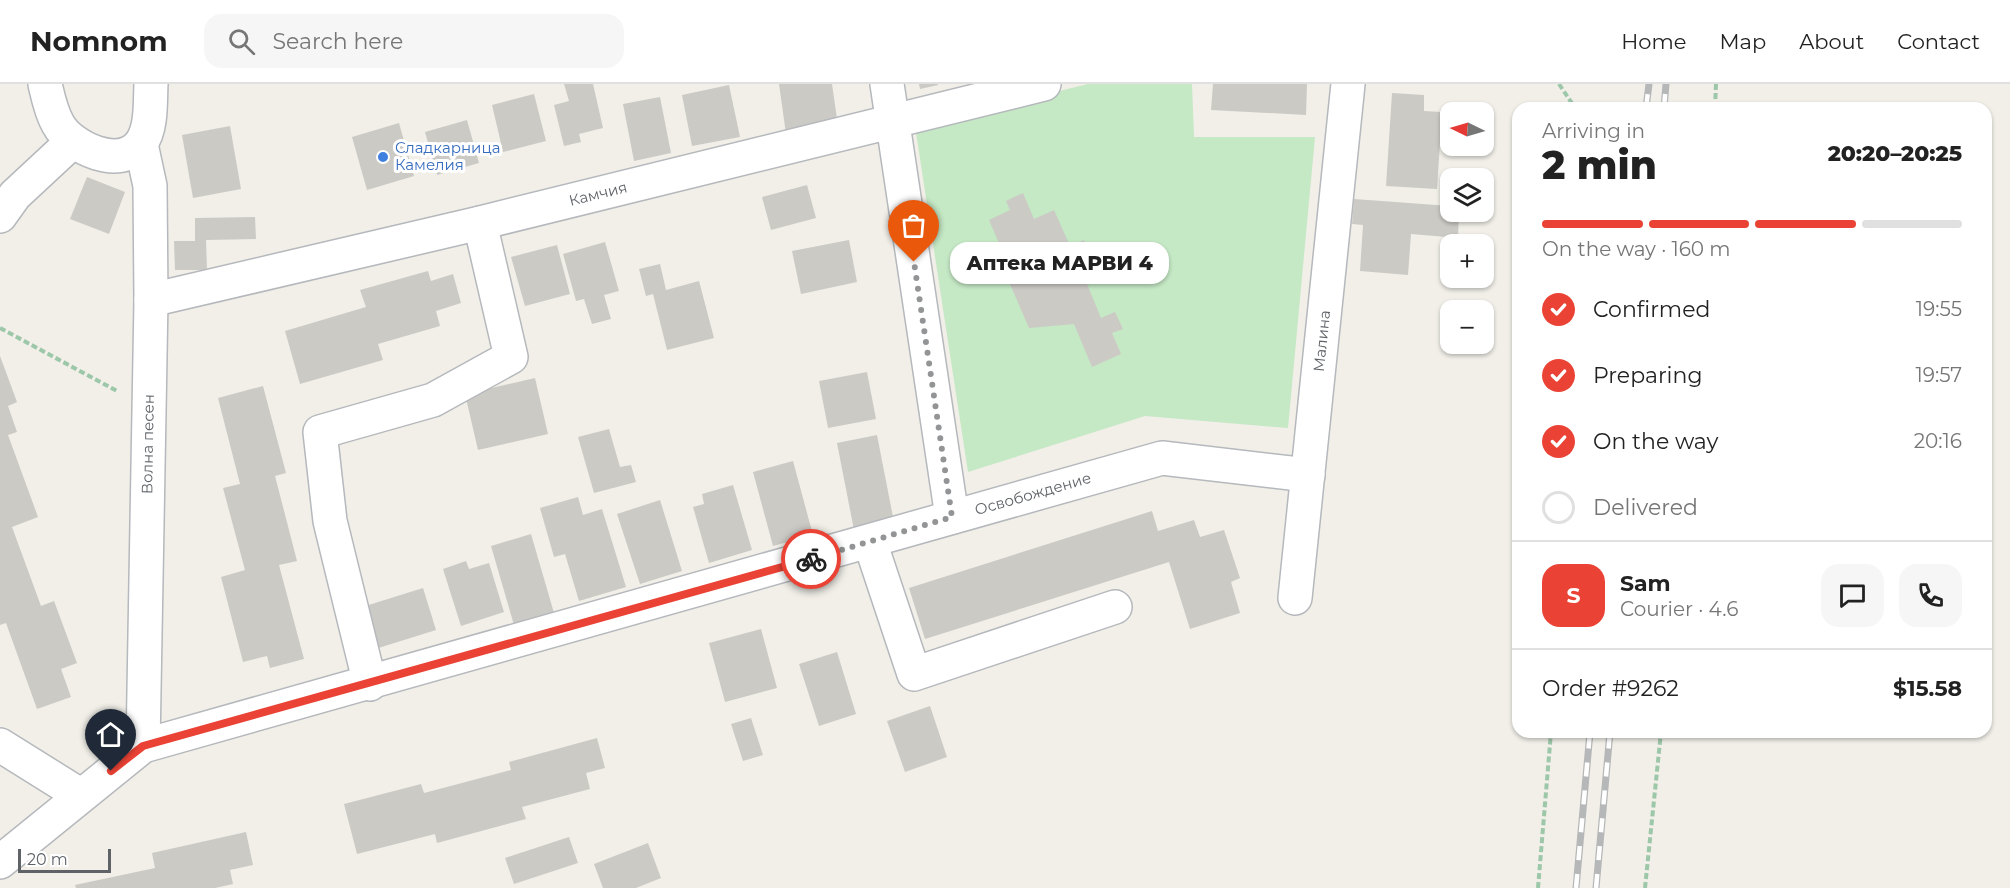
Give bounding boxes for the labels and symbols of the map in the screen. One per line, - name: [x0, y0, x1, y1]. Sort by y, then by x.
- north arrow: [1440, 102, 1494, 156]
- place label: Сладкарница Камелия: [395, 138, 500, 174]
- marker: Сладкарница Камелия: [376, 150, 390, 164]
- street label: Камчия: [567, 177, 629, 210]
- pin: [888, 200, 939, 262]
- callout: Аптека МАРВИ 4: [950, 241, 1169, 283]
- street label: Малина: [1309, 309, 1334, 373]
- street label: Волна песен: [137, 394, 158, 494]
- street label: Освобождение: [972, 468, 1093, 519]
- courier: [781, 529, 841, 589]
- pin: [85, 709, 136, 771]
- scale bar: [18, 846, 111, 874]

